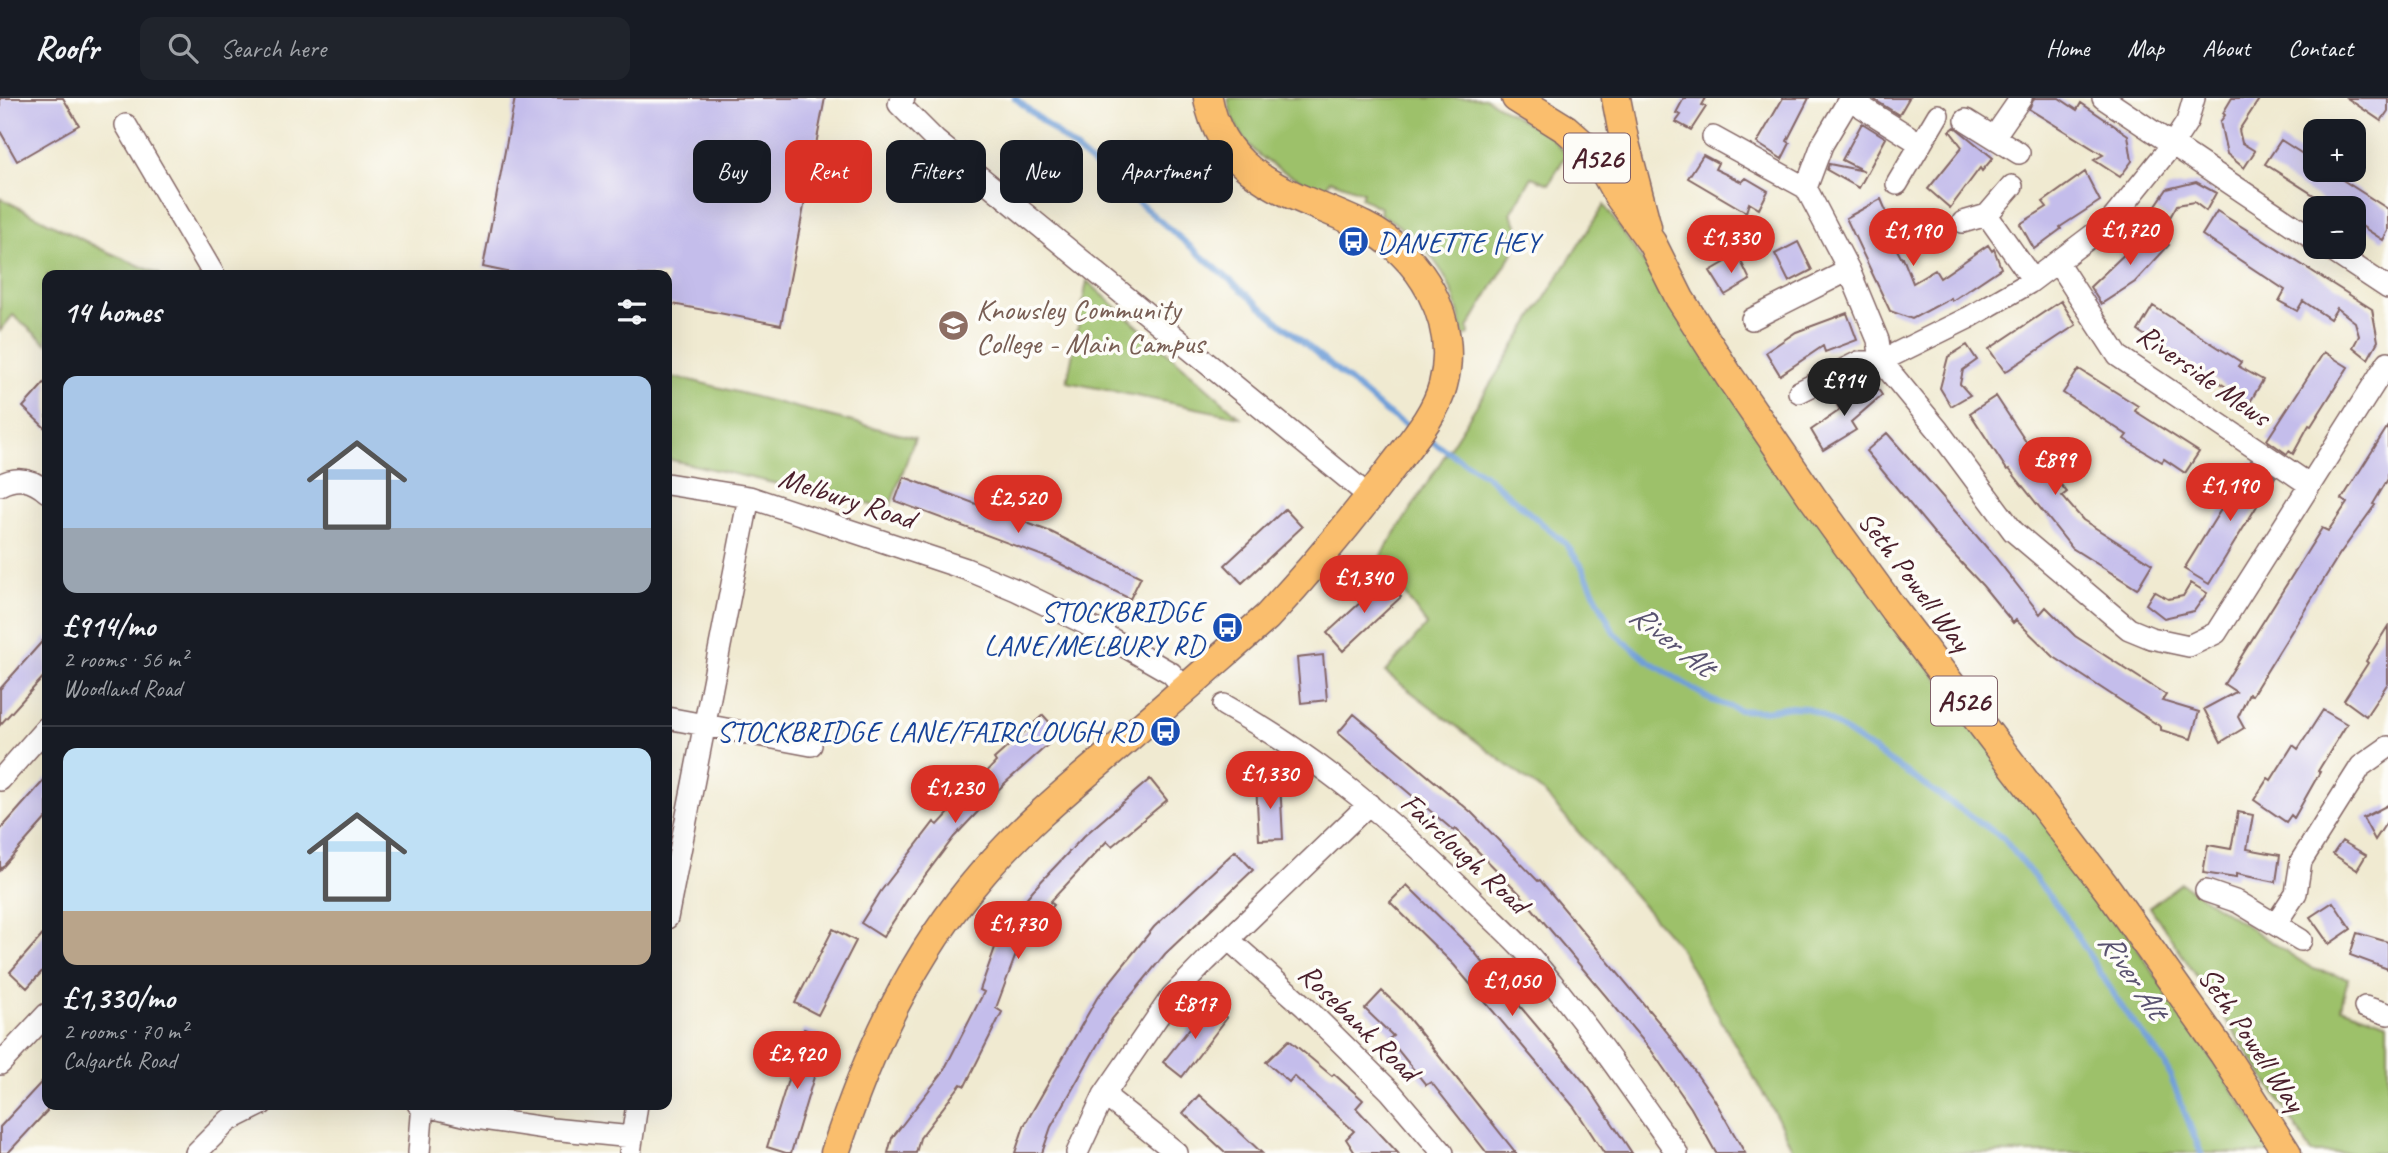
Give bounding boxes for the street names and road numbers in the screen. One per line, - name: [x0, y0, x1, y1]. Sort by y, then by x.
- road number: A526: [1564, 134, 1630, 182]
- street label: Riverside Mews: [2130, 315, 2280, 436]
- street label: Melbury Road: [774, 458, 924, 539]
- street label: Seth Powell Way: [1850, 503, 1982, 661]
- road number: A526: [1931, 676, 1997, 726]
- street label: Fairclough Road: [1393, 784, 1540, 925]
- street label: Rosebank Road: [1291, 955, 1430, 1092]
- street label: Seth Powell Way: [2190, 959, 2316, 1121]

